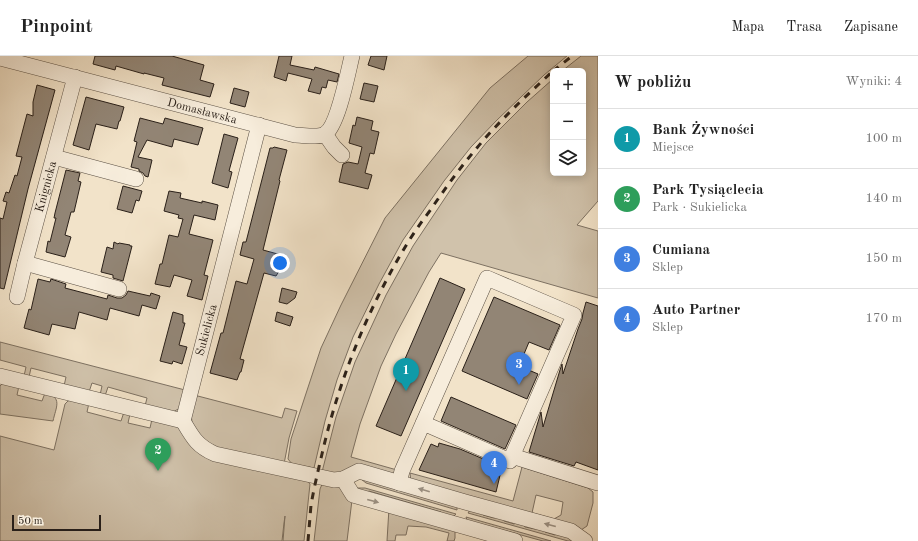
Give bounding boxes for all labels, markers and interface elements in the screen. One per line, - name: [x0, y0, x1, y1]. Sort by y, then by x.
- text: Pinpoint: [20, 18, 93, 37]
- text: Mapa: [731, 20, 764, 34]
- text: Trasa: [786, 20, 822, 34]
- text: Zapisane: [844, 20, 898, 34]
- map controls: [550, 68, 586, 176]
- button: +: [550, 68, 586, 104]
- text: W pobliżu: [614, 74, 691, 91]
- text: Wyniki: 4: [846, 75, 902, 88]
- street label: Domasławska: [166, 97, 238, 127]
- button: −: [550, 104, 586, 140]
- text: Bank Żywności: [652, 123, 754, 138]
- text: 1: [623, 132, 631, 145]
- text: 100 m: [865, 132, 902, 145]
- button: layers: [550, 140, 586, 176]
- text: Miejsce: [652, 141, 694, 154]
- street label: Knignicka: [34, 160, 59, 214]
- text: Park Tysiąclecia: [652, 183, 764, 198]
- text: 2: [623, 192, 631, 205]
- text: 140 m: [865, 192, 902, 205]
- text: Park · Sukielicka: [652, 201, 747, 214]
- text: Cumiana: [652, 243, 710, 258]
- text: 3: [623, 252, 631, 265]
- text: 150 m: [865, 252, 902, 265]
- your location: [270, 253, 290, 273]
- text: Sklep: [652, 261, 683, 274]
- street label: Sukielicka: [194, 303, 220, 357]
- text: Auto Partner: [652, 303, 740, 318]
- text: 4: [623, 312, 631, 325]
- text: 170 m: [865, 312, 902, 325]
- text: Sklep: [652, 321, 683, 334]
- pin: 3: [506, 352, 532, 385]
- pin: 1: [393, 358, 419, 391]
- pin: 2: [145, 438, 171, 471]
- pin: 4: [481, 451, 507, 484]
- one-way arrow: [418, 487, 430, 493]
- one-way arrow: [366, 498, 379, 504]
- scale bar: [12, 513, 101, 532]
- text: 50 m: [18, 516, 43, 527]
- one-way arrow: [543, 522, 555, 528]

